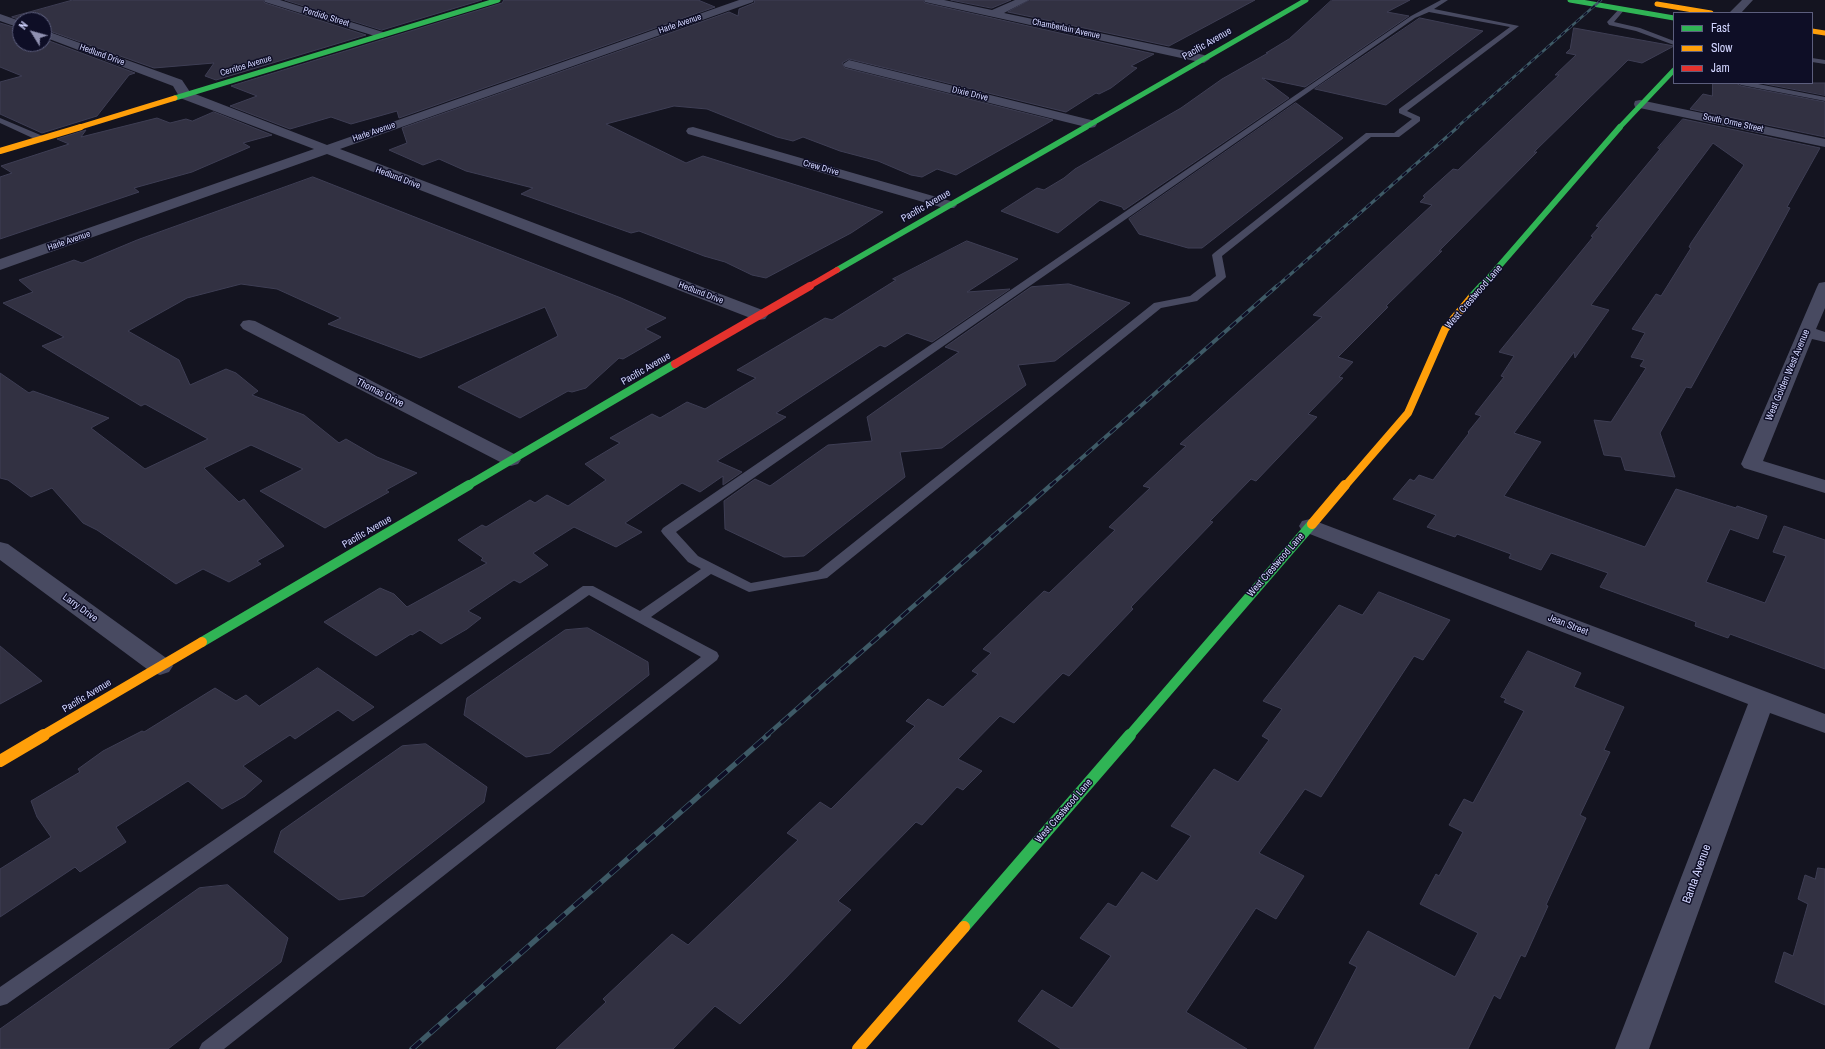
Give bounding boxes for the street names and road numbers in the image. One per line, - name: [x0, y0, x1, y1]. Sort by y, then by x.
- street label: Perdido Street: [302, 5, 350, 29]
- street label: Harle Avenue: [657, 12, 703, 36]
- street label: Chamberlain Avenue: [1031, 17, 1101, 41]
- street label: Pacific Avenue: [1180, 25, 1234, 63]
- street label: Hedlund Drive: [78, 42, 126, 68]
- street label: Cerritos Avenue: [219, 53, 273, 79]
- street label: Dixie Drive: [951, 84, 989, 104]
- street label: South Orme Street: [1702, 111, 1764, 135]
- street label: Harle Avenue: [351, 120, 397, 144]
- street label: Crew Drive: [802, 158, 840, 178]
- street label: Hedlund Drive: [374, 165, 422, 191]
- street label: Pacific Avenue: [899, 187, 953, 225]
- street label: Harle Avenue: [46, 229, 92, 253]
- street label: West Crestwood Lane: [1443, 263, 1505, 331]
- street label: Hedlund Drive: [677, 280, 725, 306]
- street label: West Golden West Avenue: [1763, 328, 1813, 422]
- street label: Pacific Avenue: [619, 350, 673, 388]
- street label: Thomas Drive: [354, 376, 406, 410]
- street label: Pacific Avenue: [340, 513, 394, 551]
- street label: West Crestwood Lane: [1245, 531, 1307, 599]
- street label: Larry Drive: [60, 591, 100, 625]
- street label: Jean Street: [1546, 612, 1590, 638]
- street label: Pacific Avenue: [60, 677, 114, 715]
- street label: West Crestwood Lane: [1033, 777, 1095, 845]
- street label: Banta Avenue: [1680, 843, 1714, 905]

